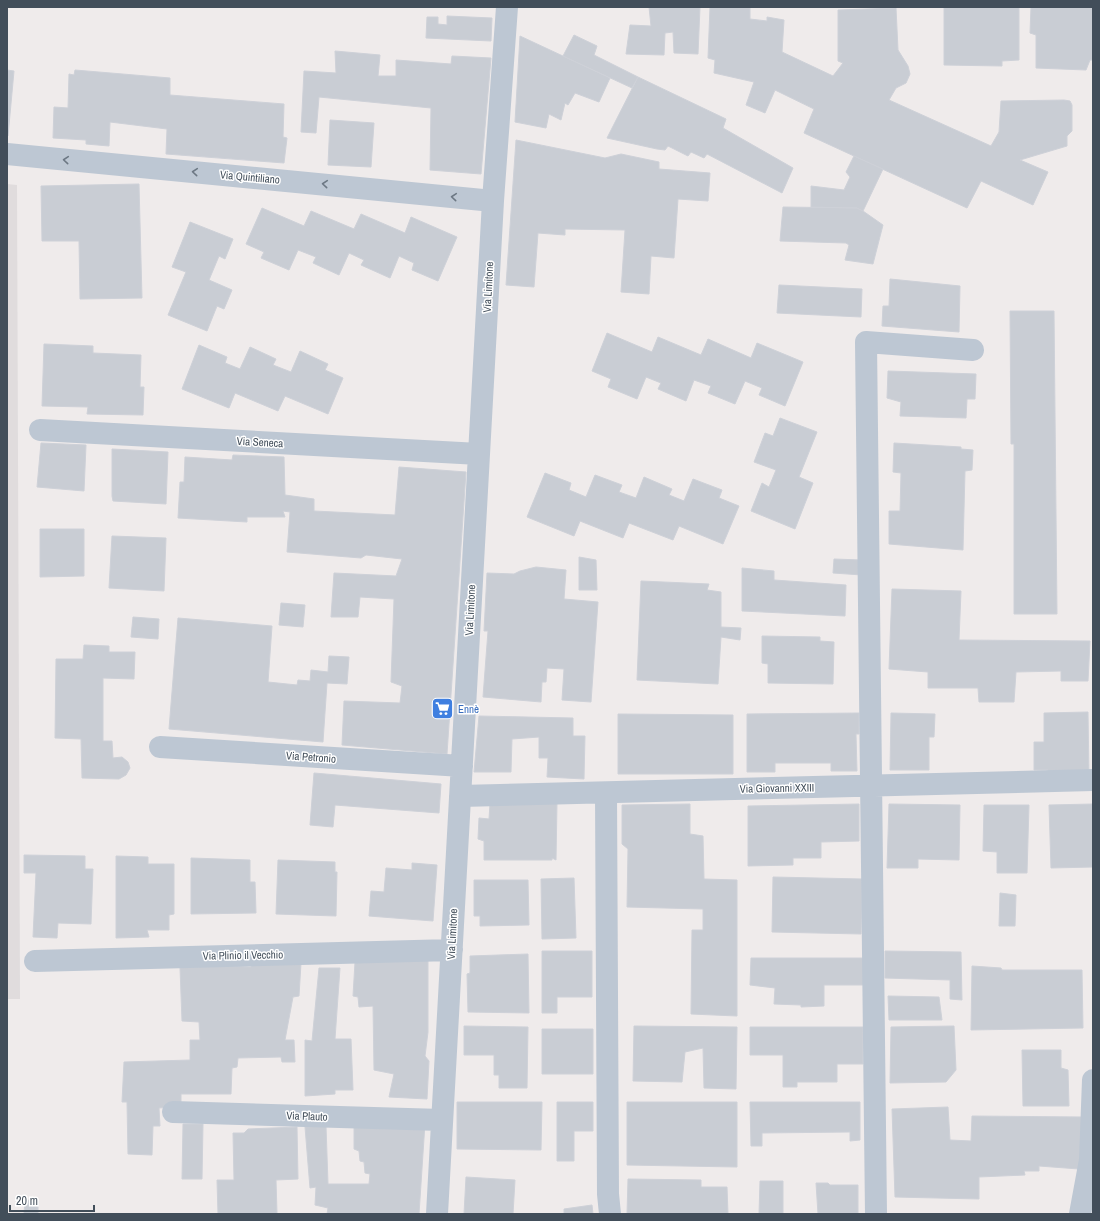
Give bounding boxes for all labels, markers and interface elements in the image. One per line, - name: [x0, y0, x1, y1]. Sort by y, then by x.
- one-way arrow: [63, 155, 69, 164]
- street label: Via Quintiliano: [219, 167, 281, 187]
- one-way arrow: [192, 168, 198, 177]
- one-way arrow: [322, 180, 328, 189]
- one-way arrow: [451, 193, 457, 202]
- street label: Via Limitone: [480, 261, 496, 313]
- street label: Via Seneca: [236, 434, 284, 450]
- street label: Via Limitone: [462, 584, 478, 636]
- supermarket icon: Ennè: [430, 696, 456, 722]
- place label: Ennè: [458, 702, 479, 716]
- street label: Via Petronio: [286, 748, 336, 766]
- street label: Via Giovanni XXIII: [740, 780, 814, 796]
- street label: Via Limitone: [444, 908, 460, 960]
- street label: Via Plinio il Vecchio: [203, 947, 283, 963]
- street label: Via Plauto: [286, 1108, 328, 1124]
- scale bar: [10, 1187, 94, 1213]
- text: 20 m: [16, 1193, 38, 1209]

